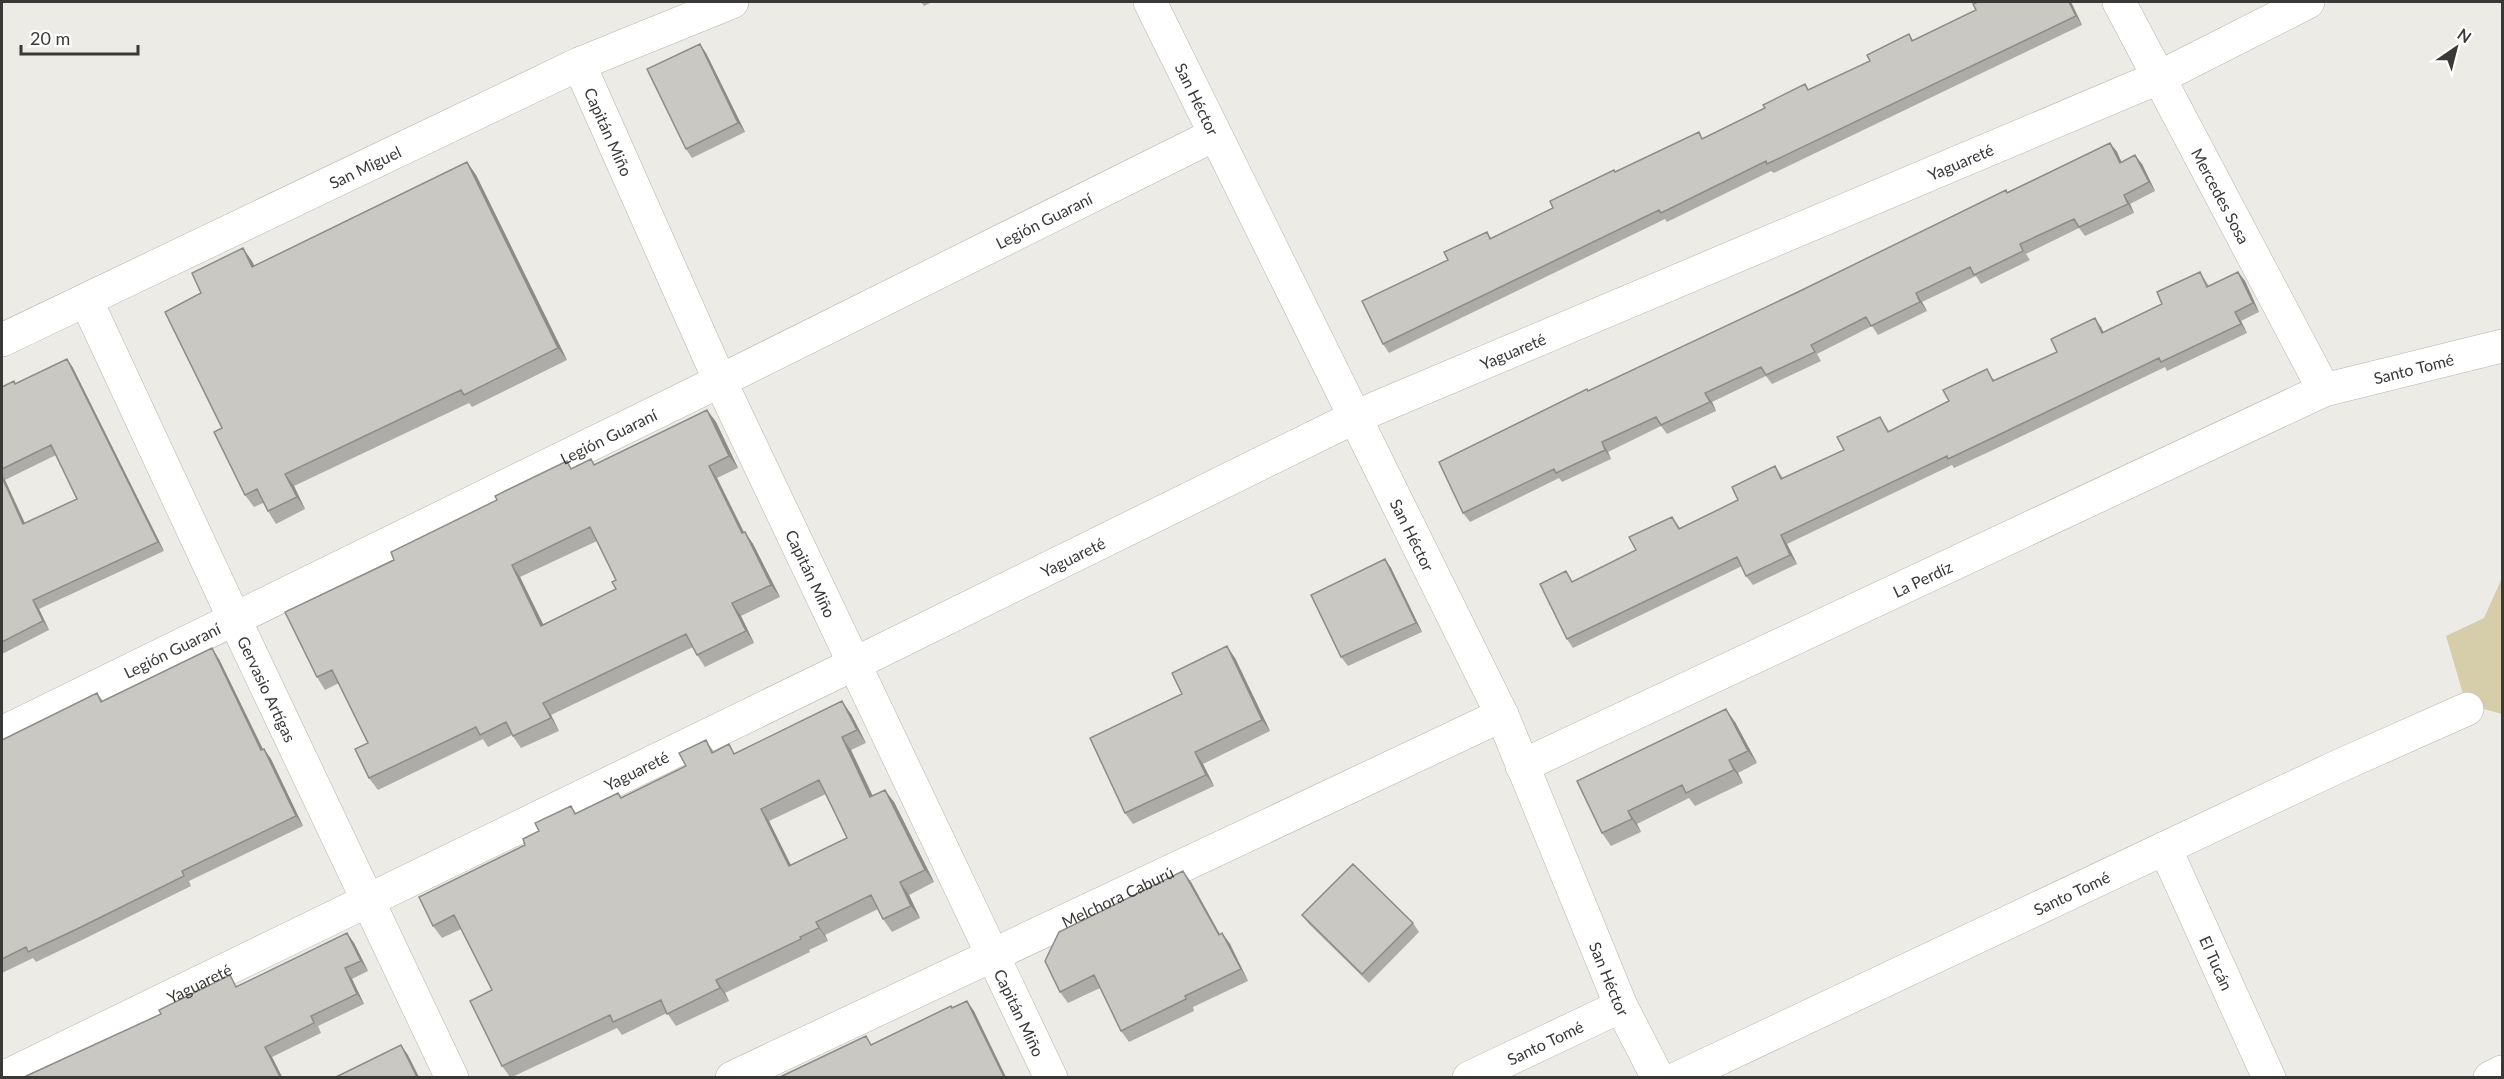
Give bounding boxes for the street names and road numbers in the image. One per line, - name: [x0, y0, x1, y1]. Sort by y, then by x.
- street label: San Héctor: [1172, 60, 1224, 138]
- street label: Capitán Miño: [581, 84, 637, 179]
- street label: Yaguareté: [1925, 139, 1996, 184]
- street label: San Miguel: [326, 141, 404, 192]
- street label: Mercedes Sosa: [2188, 145, 2254, 247]
- street label: Legión Guaraní: [992, 187, 1096, 252]
- street label: Yaguareté: [1477, 328, 1548, 373]
- street label: Santo Tomé: [2371, 349, 2456, 387]
- street label: Legión Guaraní: [557, 404, 661, 468]
- street label: San Héctor: [1387, 495, 1439, 574]
- street label: Capitán Miño: [782, 527, 840, 620]
- street label: Yaguareté: [1037, 532, 1108, 580]
- street label: La Perdíz: [1889, 556, 1955, 600]
- street label: Legión Guaraní: [120, 618, 224, 682]
- street label: Gervasio Artígas: [234, 633, 301, 745]
- street label: Yaguareté: [601, 746, 671, 794]
- street label: Melchora Caburú: [1058, 862, 1176, 931]
- street label: Santo Tomé: [2030, 866, 2112, 918]
- street label: El Tucán: [2196, 933, 2237, 993]
- street label: San Héctor: [1586, 939, 1634, 1019]
- street label: Yaguareté: [164, 959, 234, 1006]
- street label: Capitán Miño: [991, 966, 1049, 1059]
- street label: Santo Tomé: [1504, 1016, 1586, 1068]

